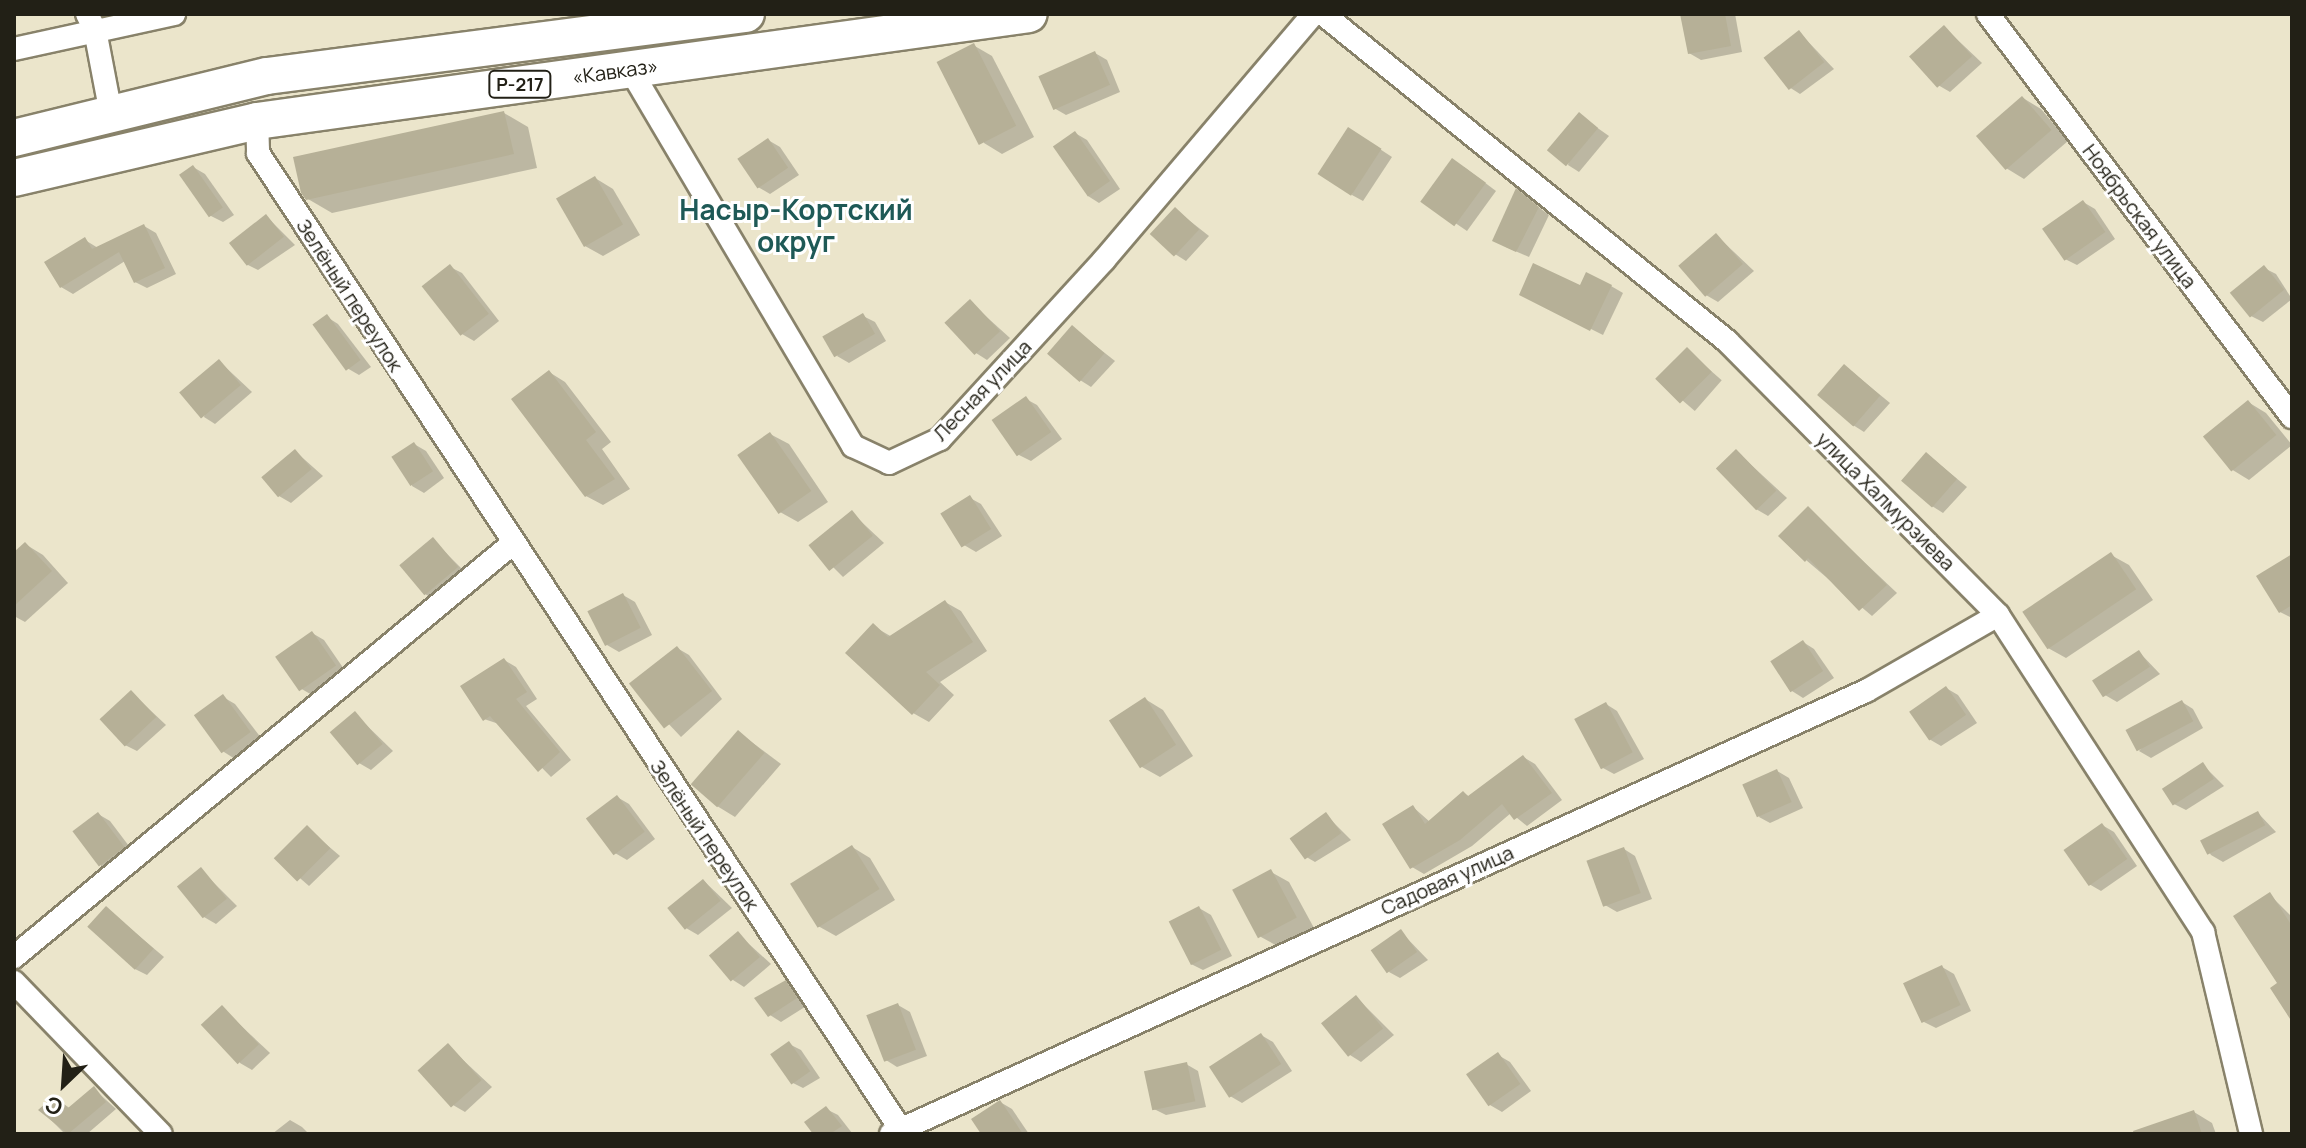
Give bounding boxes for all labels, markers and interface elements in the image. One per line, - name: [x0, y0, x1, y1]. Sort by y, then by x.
- street label: «Кавказ»: [571, 53, 659, 89]
- road number: Р-217: [488, 70, 552, 98]
- street label: Ноябрьская улица: [2078, 139, 2202, 293]
- district label: Насыр-Кортский округ: [679, 192, 913, 258]
- street label: Зелёный переулок: [292, 214, 408, 376]
- street label: Лесная улица: [928, 334, 1036, 446]
- street label: улица Халмурзиева: [1812, 427, 1960, 575]
- street label: Зелёный переулок: [645, 755, 765, 915]
- street label: Садовая улица: [1377, 840, 1517, 920]
- north arrow: [24, 1044, 104, 1124]
- text: С: [40, 1089, 68, 1123]

